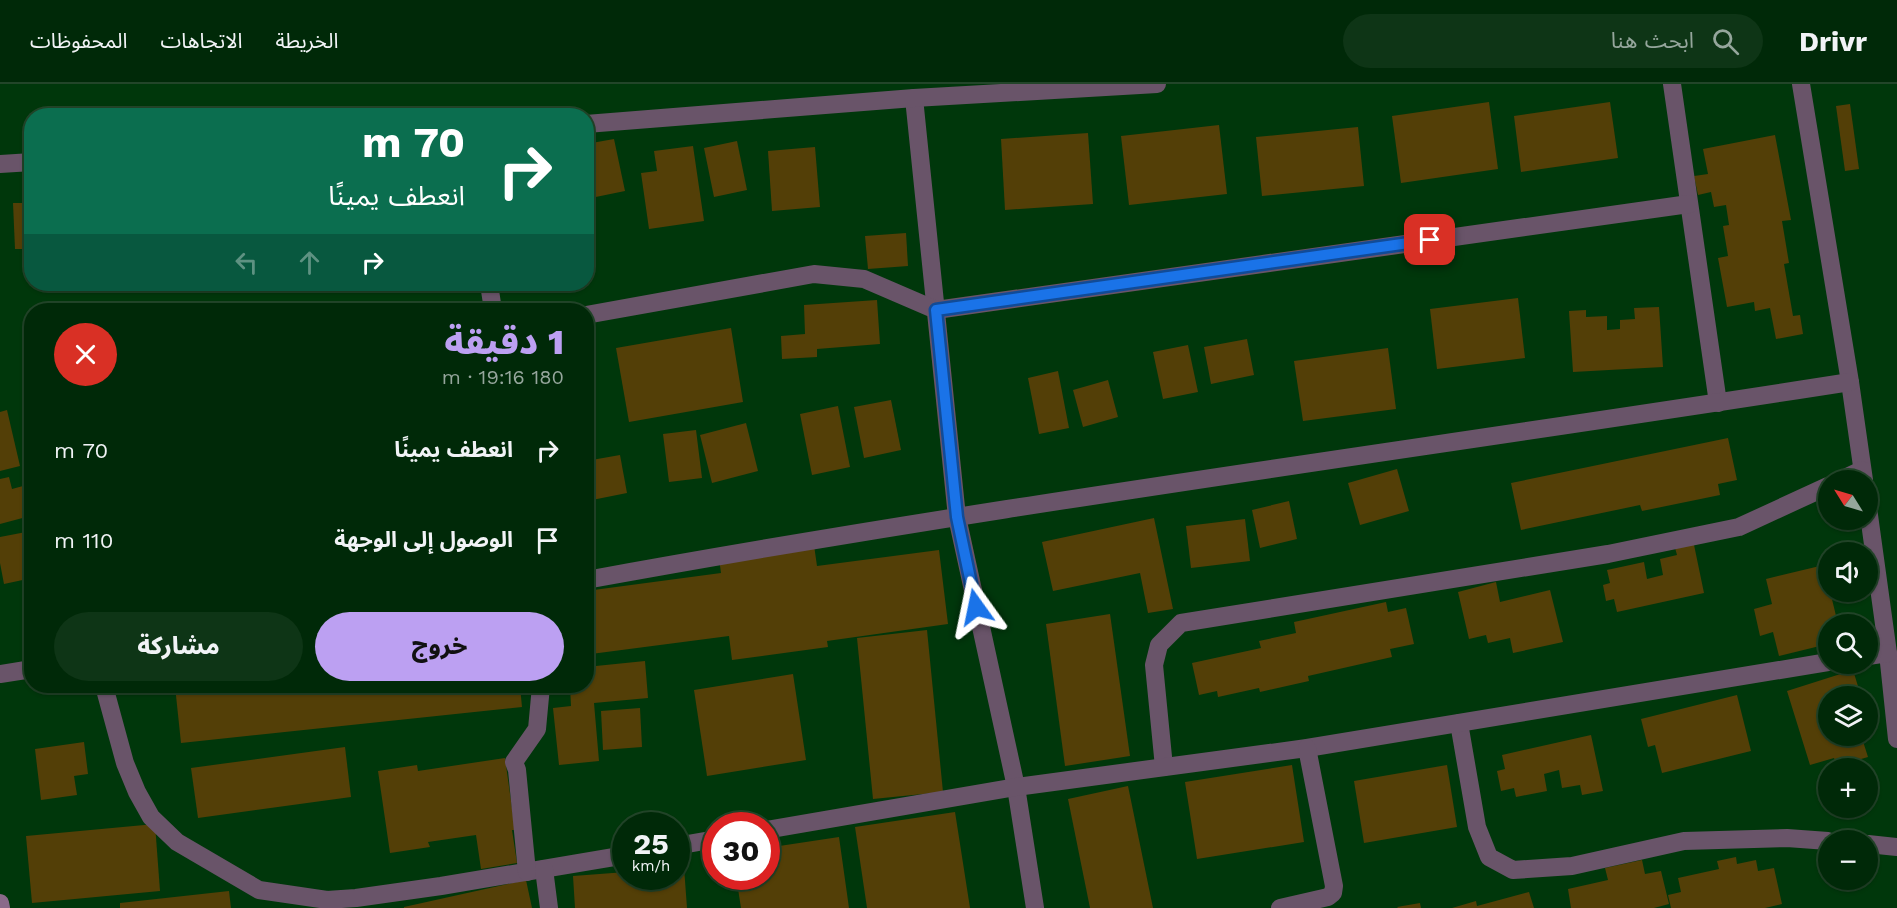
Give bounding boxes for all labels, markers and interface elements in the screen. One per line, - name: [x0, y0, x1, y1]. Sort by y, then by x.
- search box: [1343, 14, 1763, 68]
- icon: search: [1709, 25, 1742, 58]
- text: Drivr: [1799, 25, 1867, 58]
- text: المحفوظات: [30, 28, 127, 53]
- text: الاتجاهات: [160, 28, 242, 53]
- text: الخريطة: [275, 28, 338, 53]
- text: ابحث هنا: [1611, 28, 1694, 53]
- text: 70 m: [362, 118, 465, 167]
- icon: right: [486, 132, 564, 210]
- text: انعطف يمينًا: [328, 180, 465, 212]
- pin: [1404, 214, 1455, 265]
- icon: arrive: [1413, 223, 1446, 256]
- icon: left: [230, 246, 263, 279]
- icon: ahead: [293, 246, 326, 279]
- icon: right: [356, 246, 389, 279]
- text: 1 دقيقة: [444, 321, 564, 363]
- button: close: [54, 323, 117, 386]
- text: 180 m · 19:16: [442, 365, 564, 389]
- icon: right: [531, 434, 564, 467]
- text: انعطف يمينًا: [394, 437, 513, 462]
- text: 70 m: [54, 438, 108, 463]
- north arrow: [1818, 470, 1878, 530]
- map controls: [1818, 470, 1878, 890]
- icon: arrive: [531, 524, 564, 557]
- text: الوصول إلى الوجهة: [334, 527, 513, 552]
- text: 110 m: [54, 528, 113, 553]
- button: sound: [1818, 542, 1878, 602]
- position arrow: [944, 575, 1008, 639]
- button: مشاركة: [54, 612, 303, 681]
- button: خروج: [315, 612, 564, 681]
- button: search: [1818, 614, 1878, 674]
- button: layers: [1818, 686, 1878, 746]
- button: +: [1818, 758, 1878, 818]
- speed limit sign: 30: [702, 812, 780, 890]
- text: 25: [633, 826, 669, 861]
- button: −: [1818, 830, 1878, 890]
- text: km/h: [632, 857, 670, 875]

